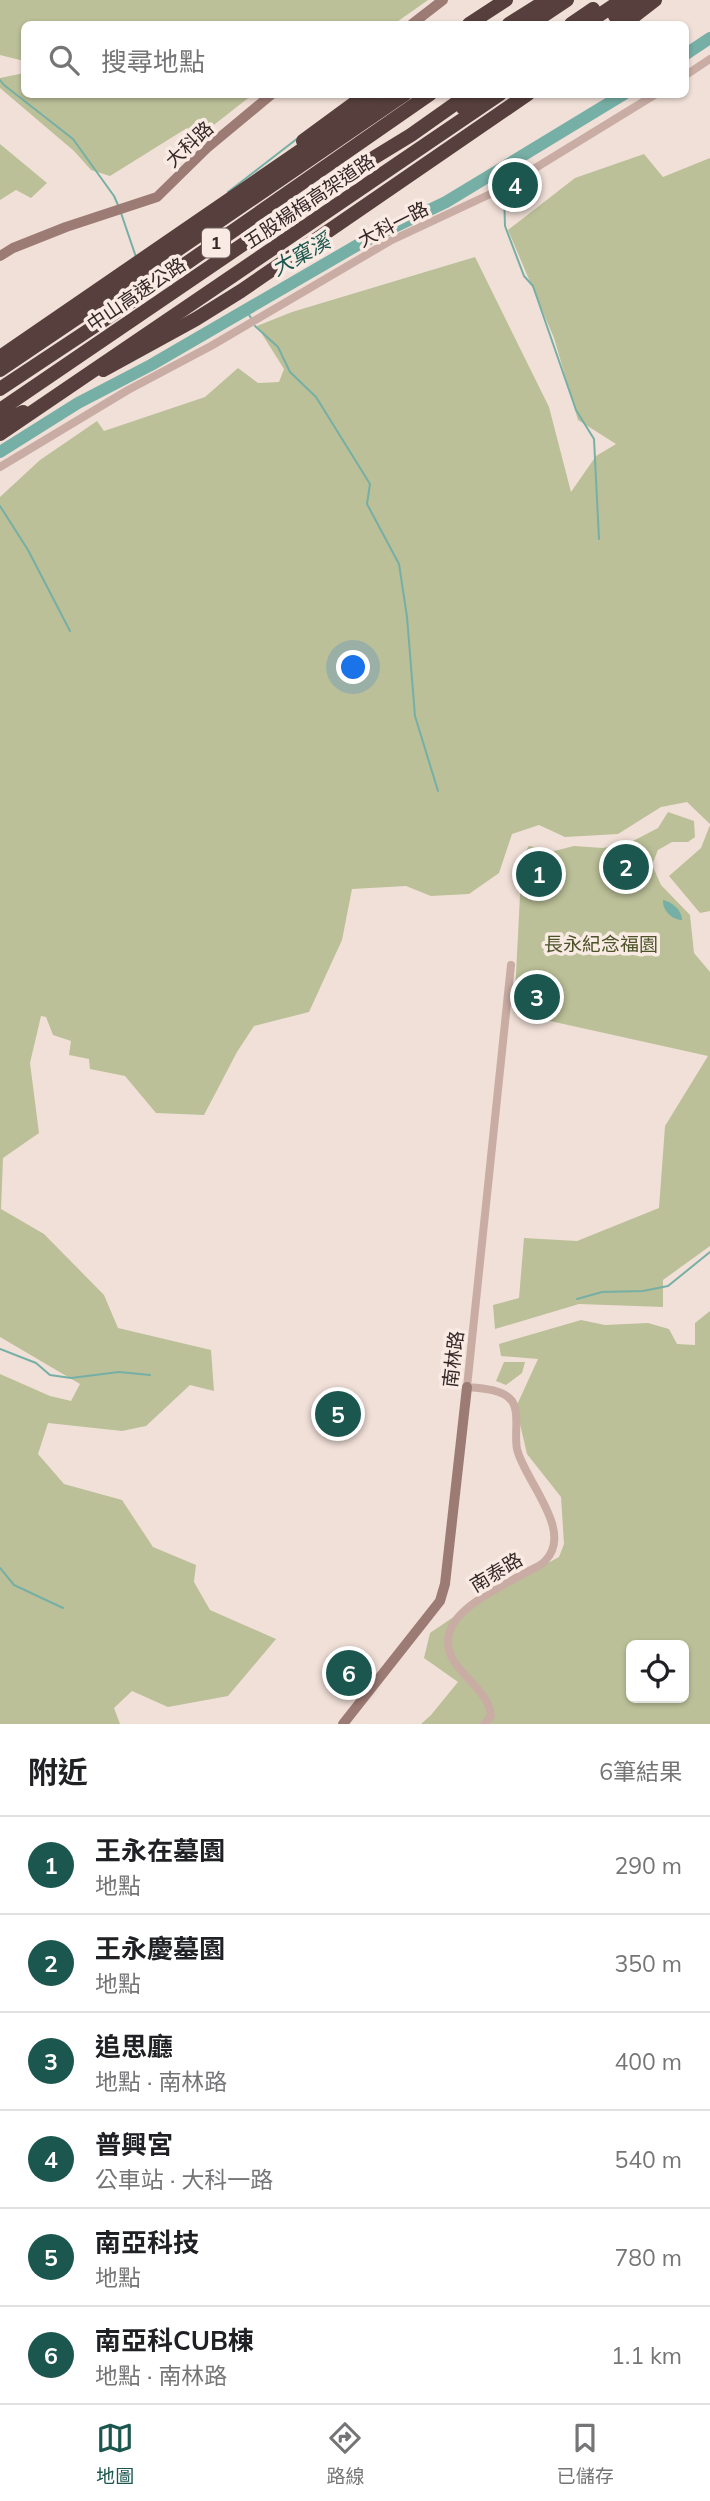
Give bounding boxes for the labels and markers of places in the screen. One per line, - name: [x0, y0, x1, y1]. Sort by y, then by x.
- pin: 4: [492, 159, 538, 211]
- pin: 2: [603, 841, 649, 893]
- pin: 1: [516, 848, 562, 900]
- pin: 3: [514, 971, 560, 1023]
- pin: 5: [315, 1388, 361, 1440]
- pin: 6: [326, 1647, 372, 1699]

